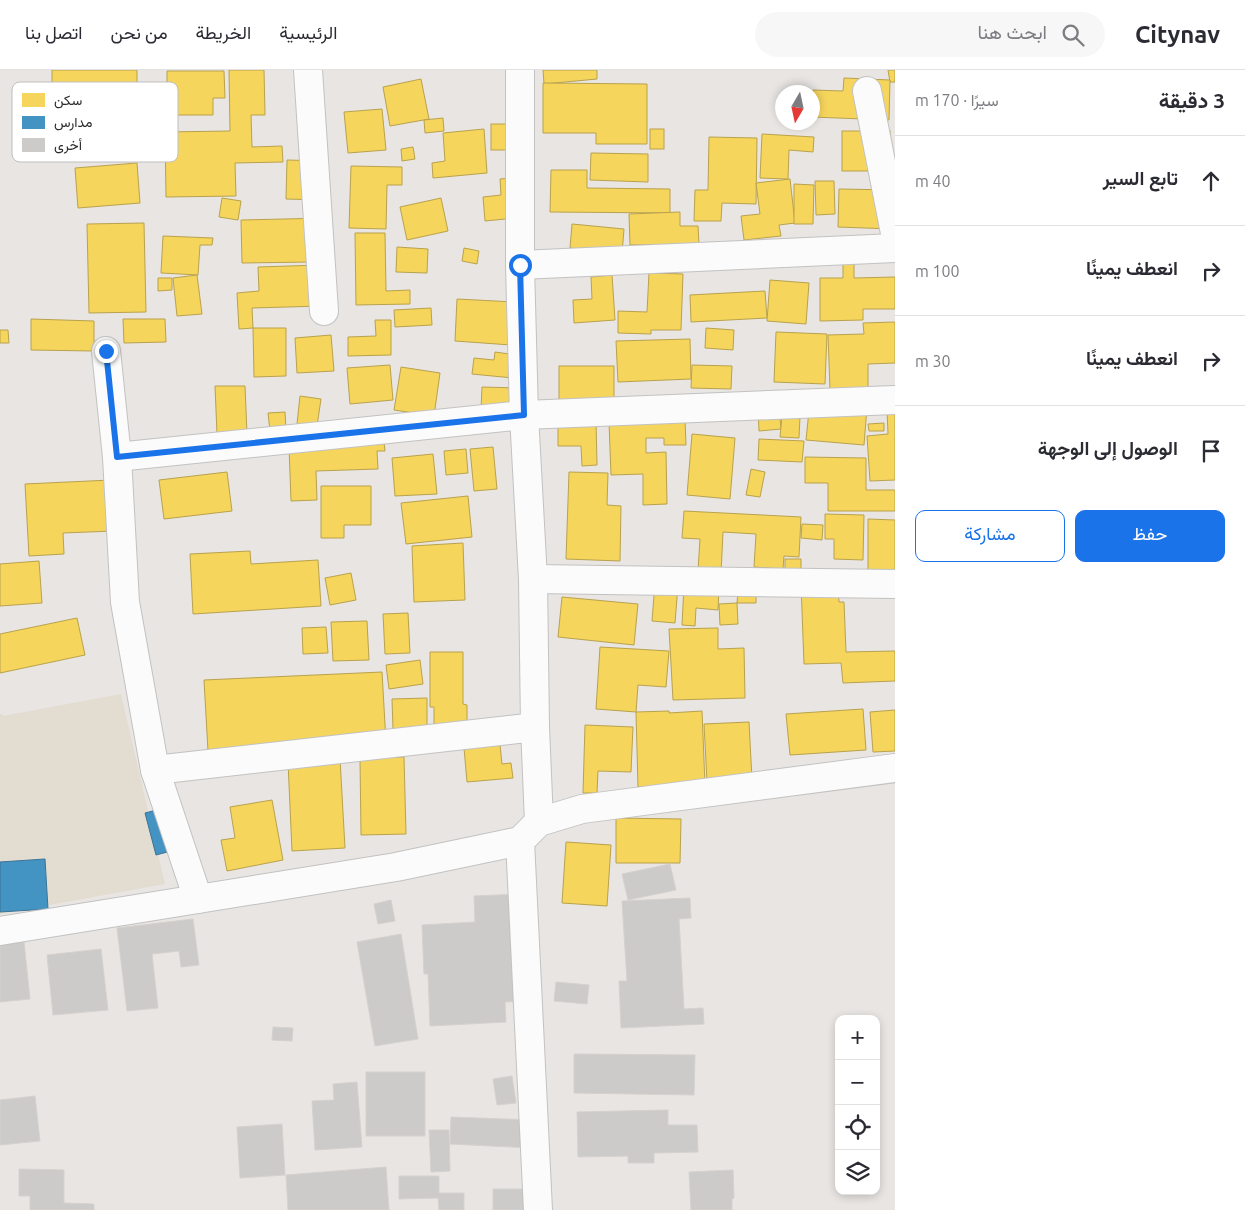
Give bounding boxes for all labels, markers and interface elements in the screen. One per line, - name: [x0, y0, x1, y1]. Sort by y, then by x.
- search box: [755, 12, 1105, 57]
- text: ابحث هنا: [977, 21, 1047, 43]
- icon: search: [1059, 21, 1087, 49]
- text: Citynav: [1135, 21, 1220, 48]
- text: اتصل بنا: [25, 22, 82, 42]
- text: من نحن: [110, 22, 168, 42]
- text: الخريطة: [196, 22, 251, 42]
- text: الرئيسية: [279, 22, 337, 42]
- legend: [12, 82, 178, 162]
- north arrow: [775, 85, 820, 130]
- text: 3 دقيقة: [1159, 88, 1225, 112]
- text: سيرًا · 170 m: [915, 91, 999, 109]
- text: سكن: [54, 92, 82, 109]
- text: مدارس: [54, 114, 92, 131]
- text: أخرى: [54, 137, 82, 154]
- text: تابع السير: [1103, 167, 1178, 189]
- icon: ahead: [1197, 167, 1225, 195]
- text: 40 m: [915, 172, 951, 190]
- route start: [509, 254, 532, 277]
- text: انعطف يمينًا: [1086, 257, 1178, 279]
- icon: right: [1197, 257, 1225, 285]
- text: 100 m: [915, 262, 960, 280]
- route end: [95, 340, 118, 363]
- text: انعطف يمينًا: [1086, 347, 1178, 369]
- icon: right: [1197, 347, 1225, 375]
- text: 30 m: [915, 352, 951, 370]
- text: الوصول إلى الوجهة: [1038, 437, 1178, 459]
- icon: arrive: [1197, 437, 1225, 465]
- button: مشاركة: [915, 510, 1065, 562]
- button: حفظ: [1075, 510, 1225, 562]
- map controls: [835, 1015, 880, 1195]
- button: +: [835, 1015, 880, 1060]
- button: −: [835, 1060, 880, 1105]
- button: locate: [835, 1105, 880, 1150]
- button: layers: [835, 1150, 880, 1195]

